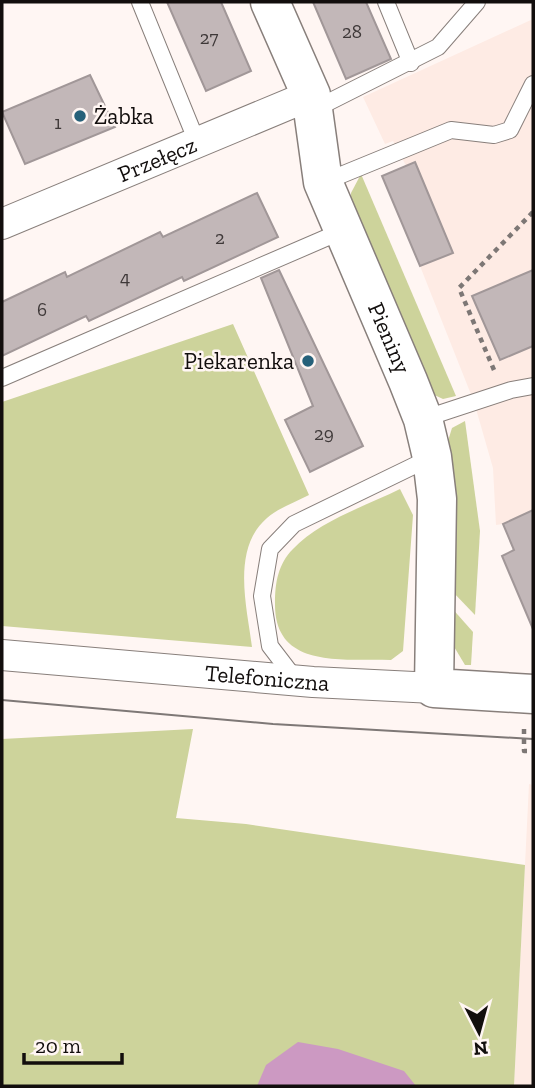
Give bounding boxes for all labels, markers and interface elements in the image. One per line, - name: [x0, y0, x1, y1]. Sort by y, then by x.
- house number: 28: [342, 20, 362, 43]
- house number: 27: [200, 26, 218, 49]
- place label: Żabka: [94, 102, 154, 130]
- marker: Żabka: [72, 108, 88, 124]
- house number: 1: [54, 111, 62, 134]
- street label: Przełęcz: [113, 130, 201, 188]
- house number: 2: [215, 226, 225, 249]
- house number: 4: [120, 266, 130, 289]
- house number: 6: [37, 298, 47, 321]
- street label: Pieniny: [362, 298, 417, 378]
- place label: Piekarenka: [184, 347, 294, 375]
- marker: Piekarenka: [300, 353, 316, 369]
- house number: 29: [314, 422, 334, 445]
- street label: Telefoniczna: [204, 659, 330, 697]
- north arrow: [444, 997, 514, 1067]
- scale bar: [24, 1021, 122, 1066]
- text: 20 m: [35, 1033, 81, 1058]
- text: N: [472, 1036, 489, 1061]

